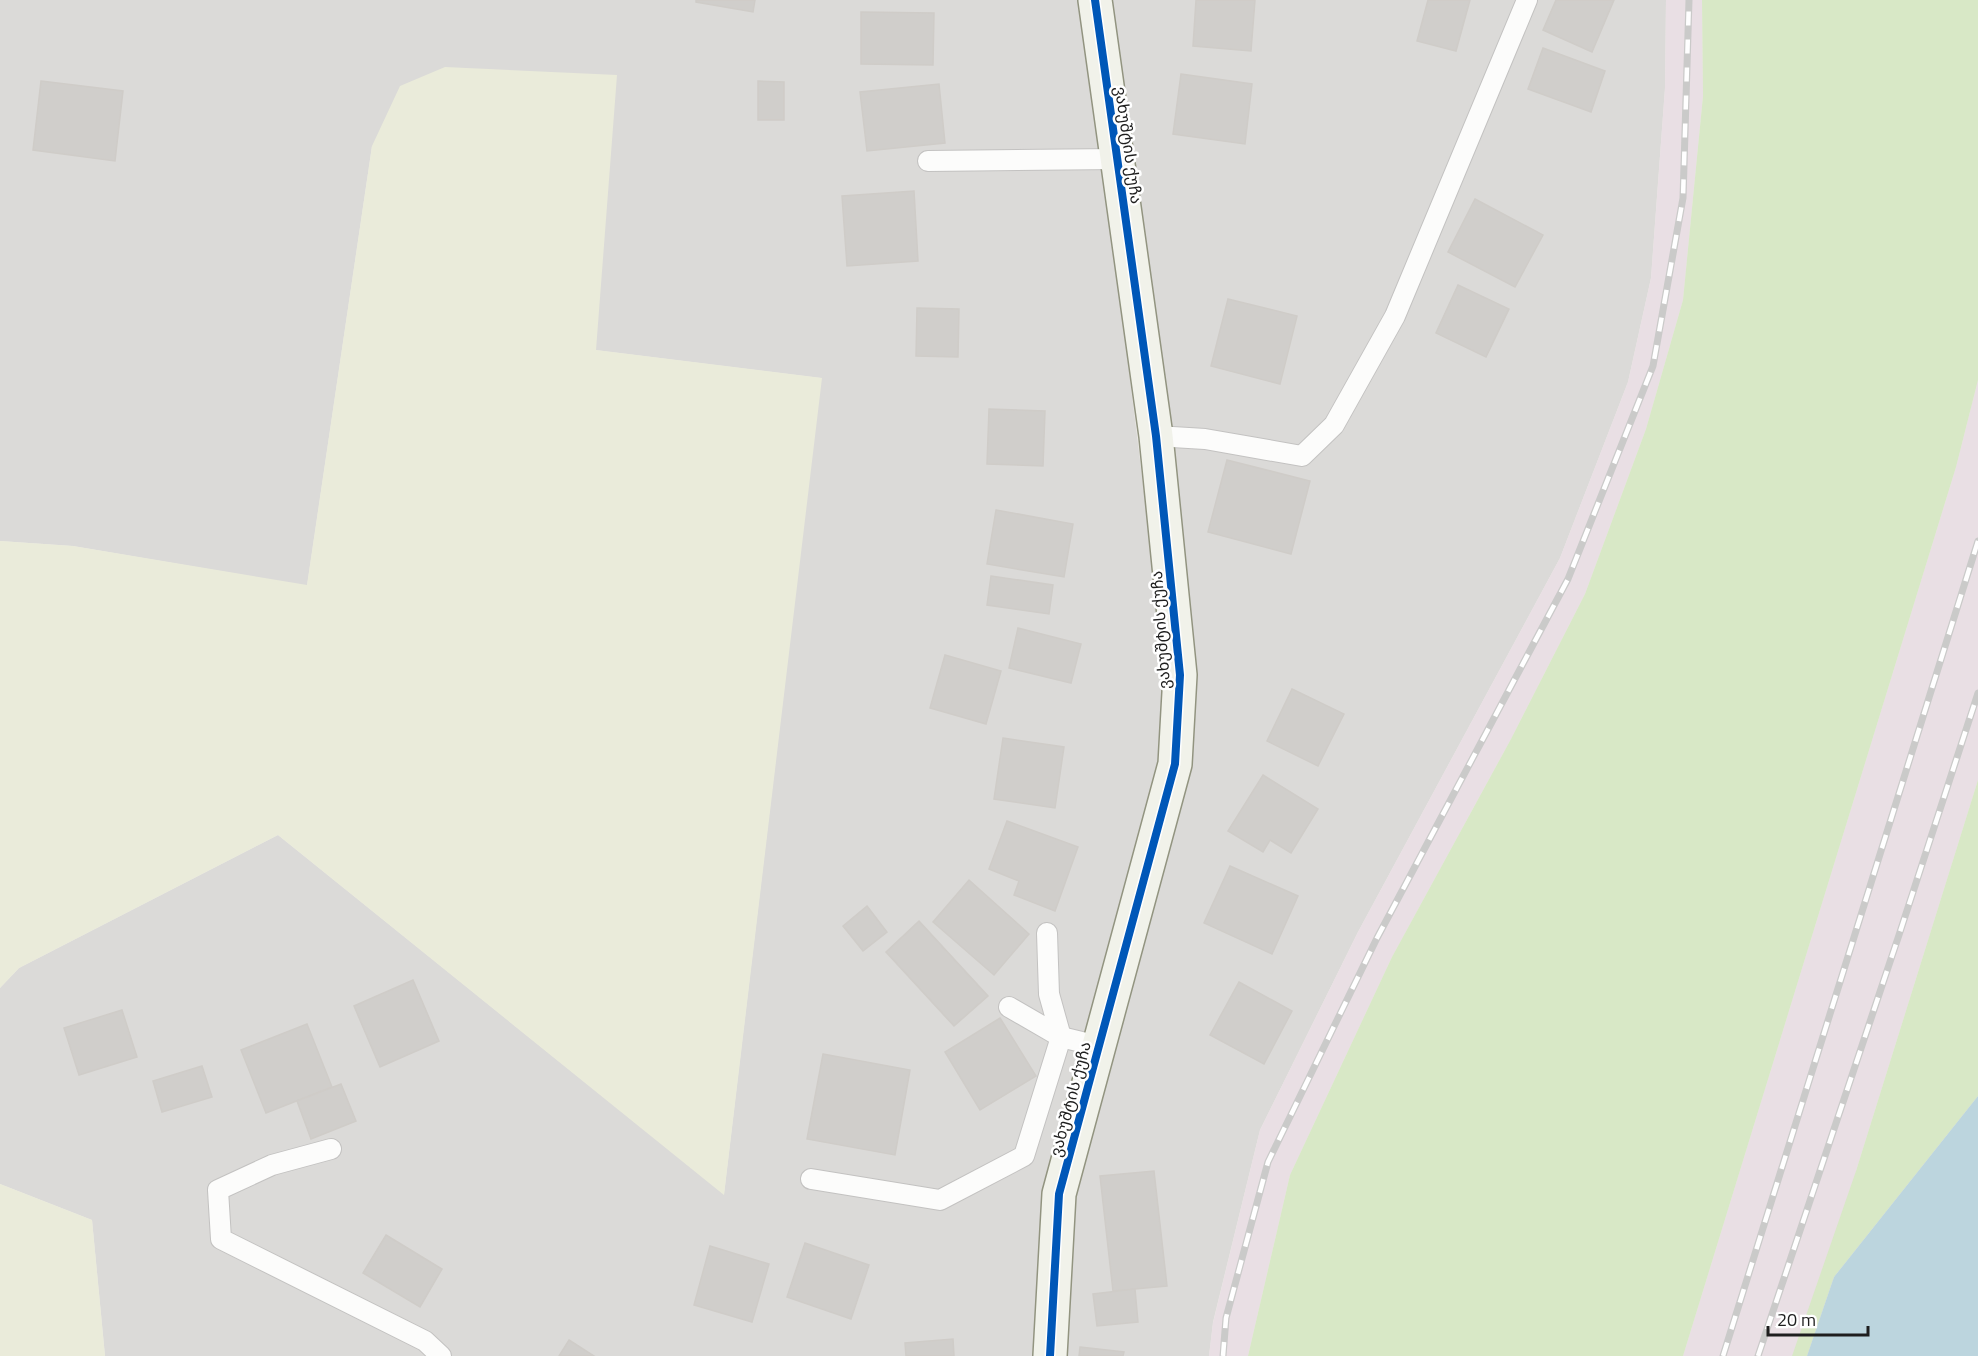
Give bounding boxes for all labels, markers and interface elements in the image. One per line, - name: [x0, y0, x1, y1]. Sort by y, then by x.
- street label: ვახუშტის ქუჩა: [1109, 85, 1149, 205]
- street label: ვახუშტის ქუჩა: [1144, 570, 1176, 690]
- street label: ვახუშტის ქუჩა: [1043, 1039, 1097, 1159]
- scale bar: [1768, 1299, 1868, 1337]
- text: 20 m: [1777, 1306, 1816, 1333]

